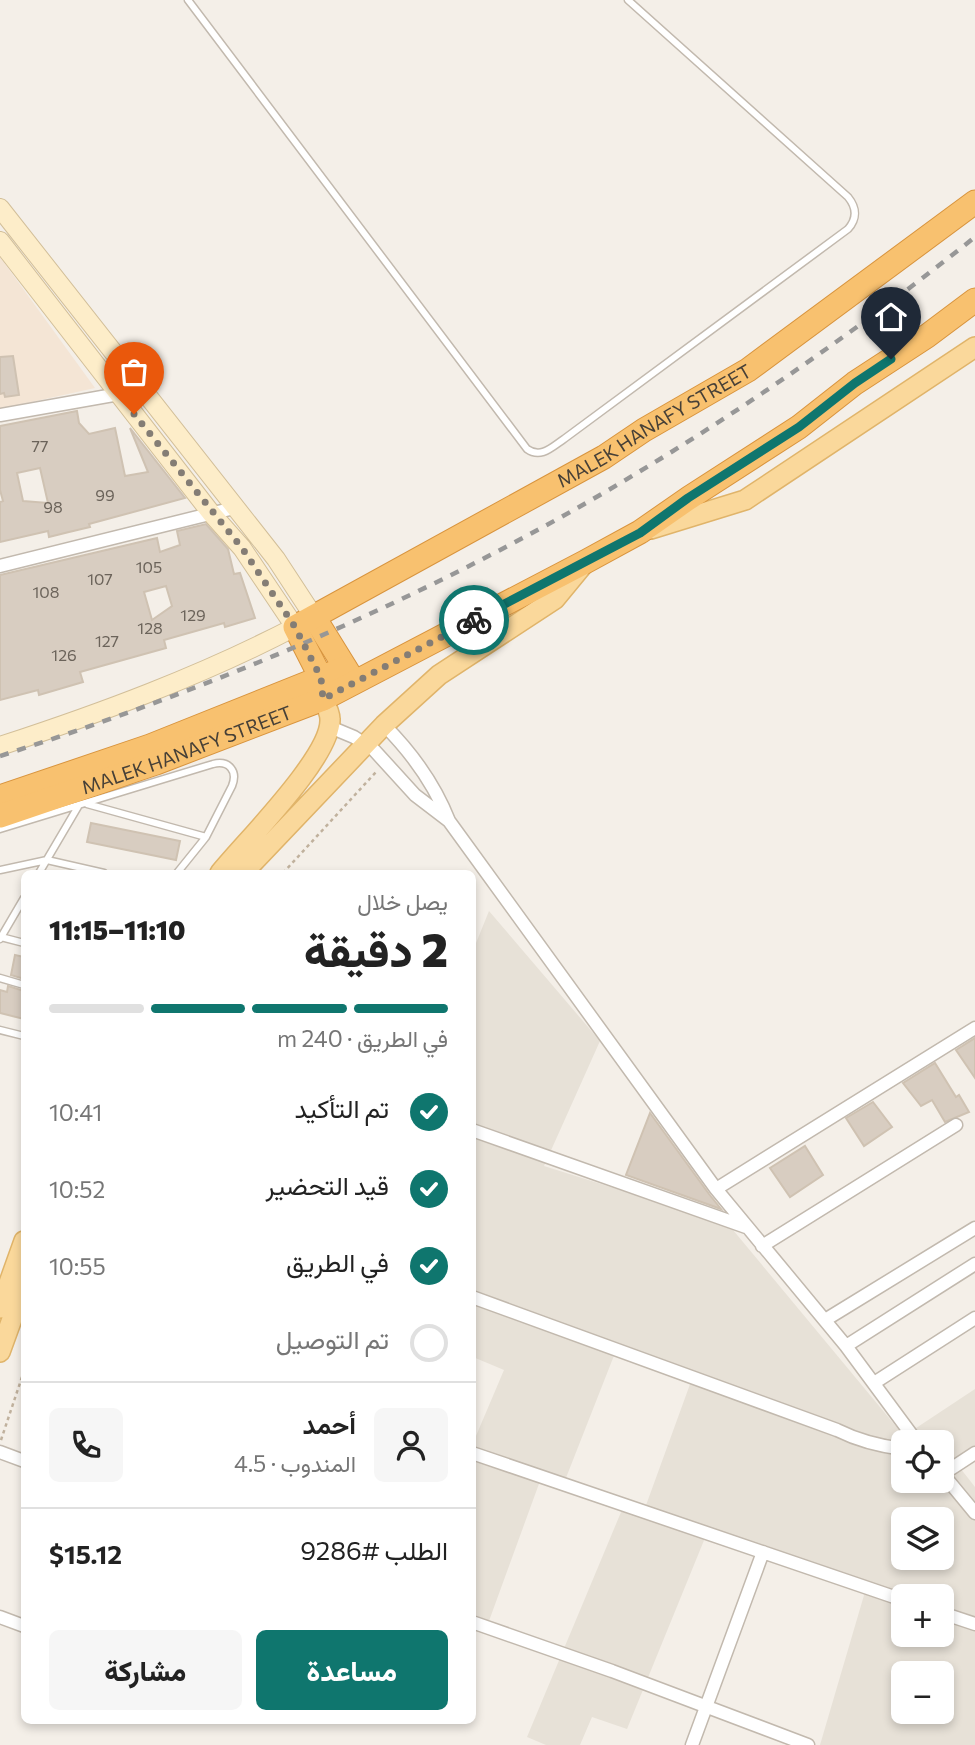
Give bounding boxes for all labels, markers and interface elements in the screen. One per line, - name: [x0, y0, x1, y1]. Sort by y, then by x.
- pin: [861, 287, 921, 359]
- icon: home: [872, 298, 910, 336]
- pin: [104, 342, 164, 414]
- icon: bag: [115, 353, 153, 391]
- street label: MALEK HANAFY STREET: [553, 359, 755, 492]
- house number: 77: [32, 436, 48, 455]
- house number: 99: [95, 485, 115, 504]
- house number: 98: [43, 497, 63, 516]
- house number: 105: [136, 557, 162, 576]
- house number: 107: [87, 569, 113, 588]
- house number: 108: [33, 582, 60, 601]
- courier: [439, 585, 509, 655]
- icon: bike: [455, 601, 493, 639]
- house number: 129: [180, 605, 206, 624]
- house number: 128: [137, 618, 163, 637]
- house number: 127: [95, 631, 119, 650]
- house number: 126: [51, 645, 77, 664]
- street label: MALEK HANAFY STREET: [78, 700, 295, 798]
- text: يصل خلال: [357, 887, 448, 915]
- text: 11:10–11:15: [49, 914, 185, 945]
- text: 2 دقيقة: [304, 920, 448, 976]
- text: في الطريق · 240 m: [277, 1024, 448, 1052]
- text: تم التأكيد: [294, 1092, 389, 1123]
- icon: check: [410, 1093, 448, 1131]
- text: 10:41: [49, 1098, 102, 1126]
- text: قيد التحضير: [266, 1169, 389, 1200]
- icon: check: [410, 1170, 448, 1208]
- text: 10:52: [49, 1175, 105, 1203]
- text: في الطريق: [286, 1246, 389, 1277]
- icon: check: [410, 1247, 448, 1285]
- text: 10:55: [49, 1252, 106, 1280]
- text: تم التوصيل: [276, 1323, 389, 1354]
- button: phone: [49, 1408, 123, 1482]
- text: أحمد: [303, 1408, 356, 1439]
- button: person: [374, 1408, 448, 1482]
- map controls: [891, 1430, 954, 1724]
- button: locate: [891, 1430, 954, 1493]
- text: المندوب · 4.5: [234, 1449, 356, 1477]
- button: layers: [891, 1507, 954, 1570]
- text: الطلب #9286: [300, 1534, 448, 1565]
- text: $15.12: [49, 1538, 122, 1569]
- button: +: [891, 1584, 954, 1647]
- button: مشاركة: [49, 1630, 242, 1710]
- button: مساعدة: [256, 1630, 448, 1710]
- button: −: [891, 1661, 954, 1724]

